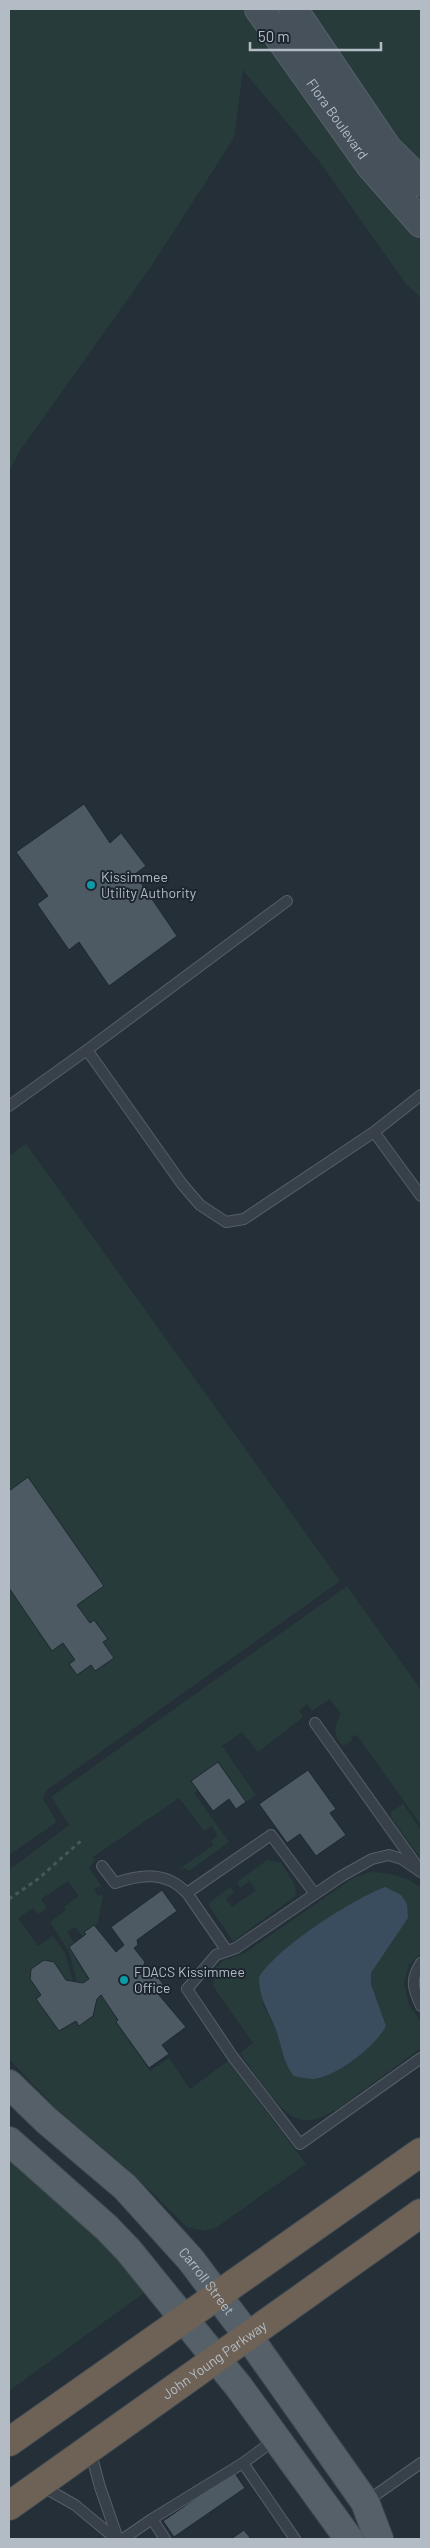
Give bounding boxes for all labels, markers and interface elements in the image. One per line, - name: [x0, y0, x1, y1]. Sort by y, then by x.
- scale bar: [250, 20, 381, 52]
- text: 50 m: [258, 27, 290, 45]
- street label: Flora Boulevard: [303, 75, 372, 162]
- place label: Kissimmee Utility Authority: [101, 868, 197, 901]
- marker: Kissimmee Utility Authority: [85, 879, 97, 891]
- place label: FDACS Kissimmee Office: [134, 1963, 245, 1996]
- marker: FDACS Kissimmee Office: [118, 1974, 130, 1986]
- street label: Carroll Street: [176, 2244, 238, 2318]
- street label: John Young Parkway: [158, 2316, 270, 2403]

